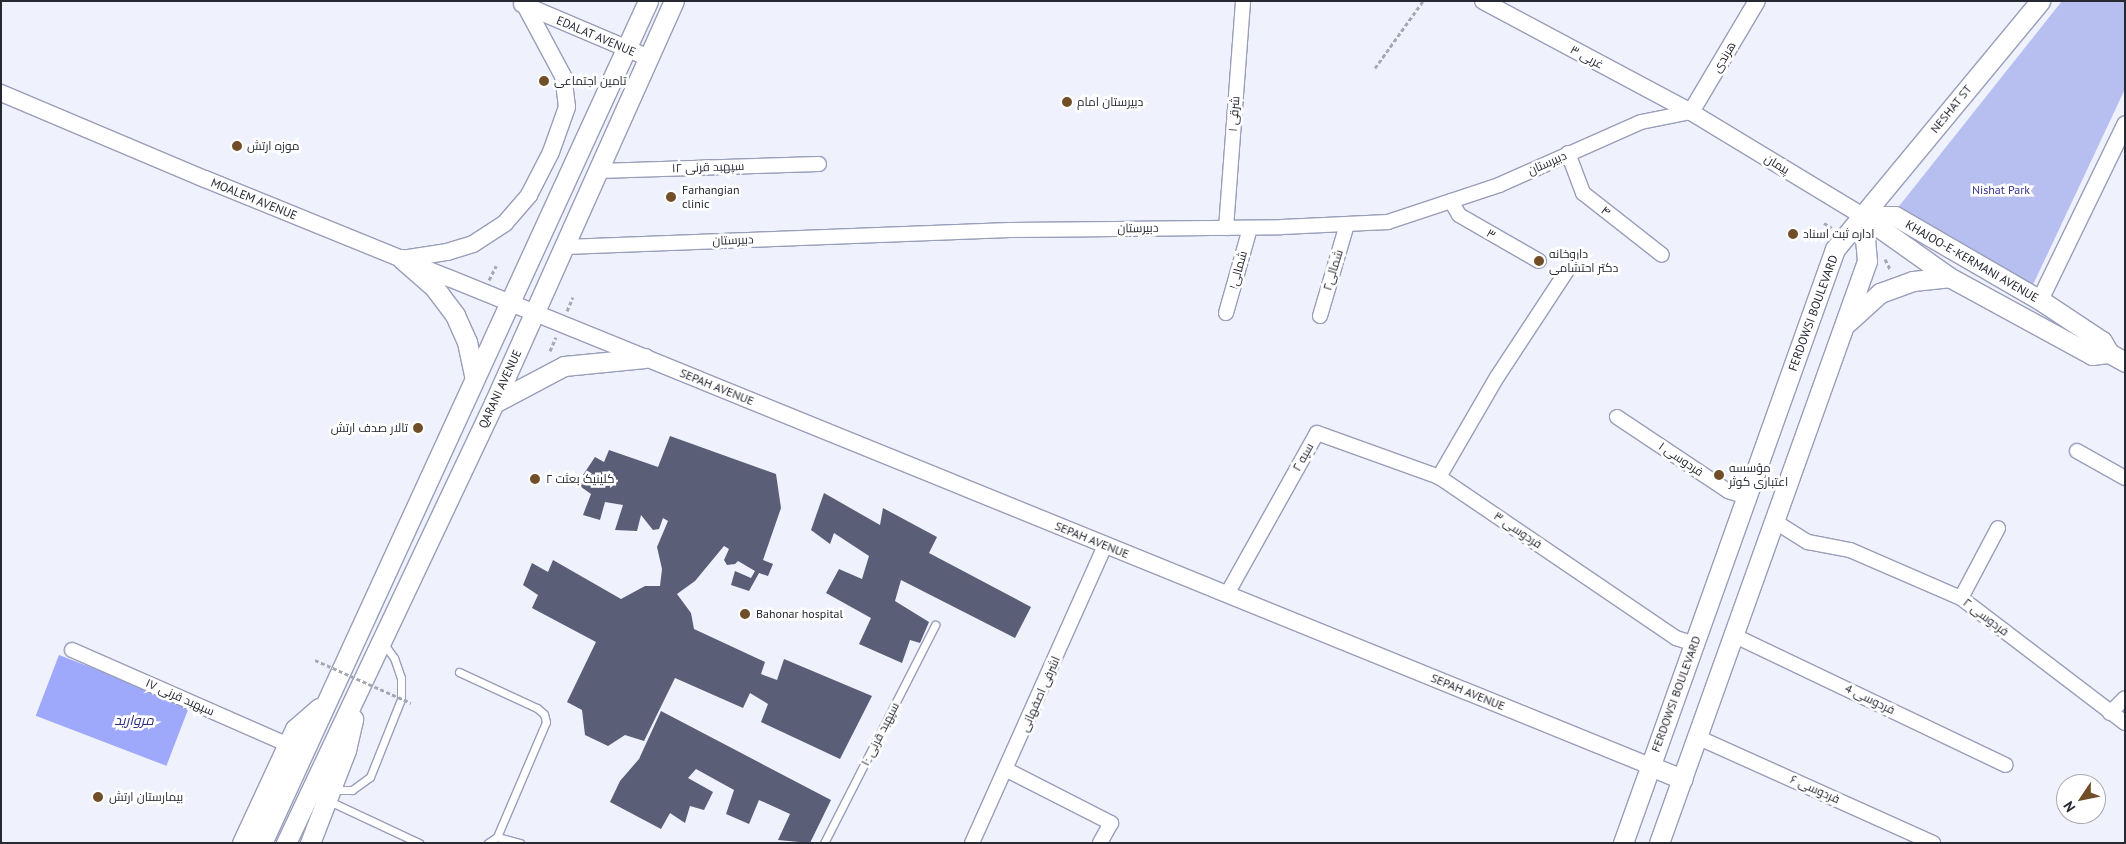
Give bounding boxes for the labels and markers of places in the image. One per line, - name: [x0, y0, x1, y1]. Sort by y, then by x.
- place label: تامین اجتماعی: [554, 74, 626, 88]
- marker: تامین اجتماعی: [538, 75, 550, 87]
- place label: دبیرستان امام: [1077, 95, 1143, 109]
- marker: دبیرستان امام: [1061, 96, 1073, 108]
- place label: موزه ارتش: [247, 139, 300, 153]
- marker: موزه ارتش: [231, 140, 243, 152]
- place label: Farhangian clinic: [682, 183, 739, 211]
- marker: Farhangian clinic: [664, 190, 678, 204]
- place label: اداره ثبت اسناد: [1803, 227, 1874, 241]
- marker: اداره ثبت اسناد: [1787, 228, 1799, 240]
- place label: داروخانه دکتر احتشامی: [1549, 247, 1618, 275]
- marker: داروخانه دکتر احتشامی: [1533, 255, 1545, 267]
- place label: تالار صدف ارتش: [331, 421, 408, 435]
- marker: تالار صدف ارتش: [412, 422, 424, 434]
- place label: مؤسسه اعتباری کوثر: [1729, 461, 1788, 489]
- marker: مؤسسه اعتباری کوثر: [1713, 469, 1725, 481]
- marker: کلینیک بعثت ۲: [528, 472, 542, 486]
- place label: کلینیک بعثت ۲: [546, 472, 614, 486]
- marker: Bahonar hospital: [738, 607, 752, 621]
- place label: Bahonar hospital: [756, 607, 843, 621]
- marker: بیمارستان ارتش: [91, 790, 105, 804]
- place label: بیمارستان ارتش: [109, 790, 183, 804]

